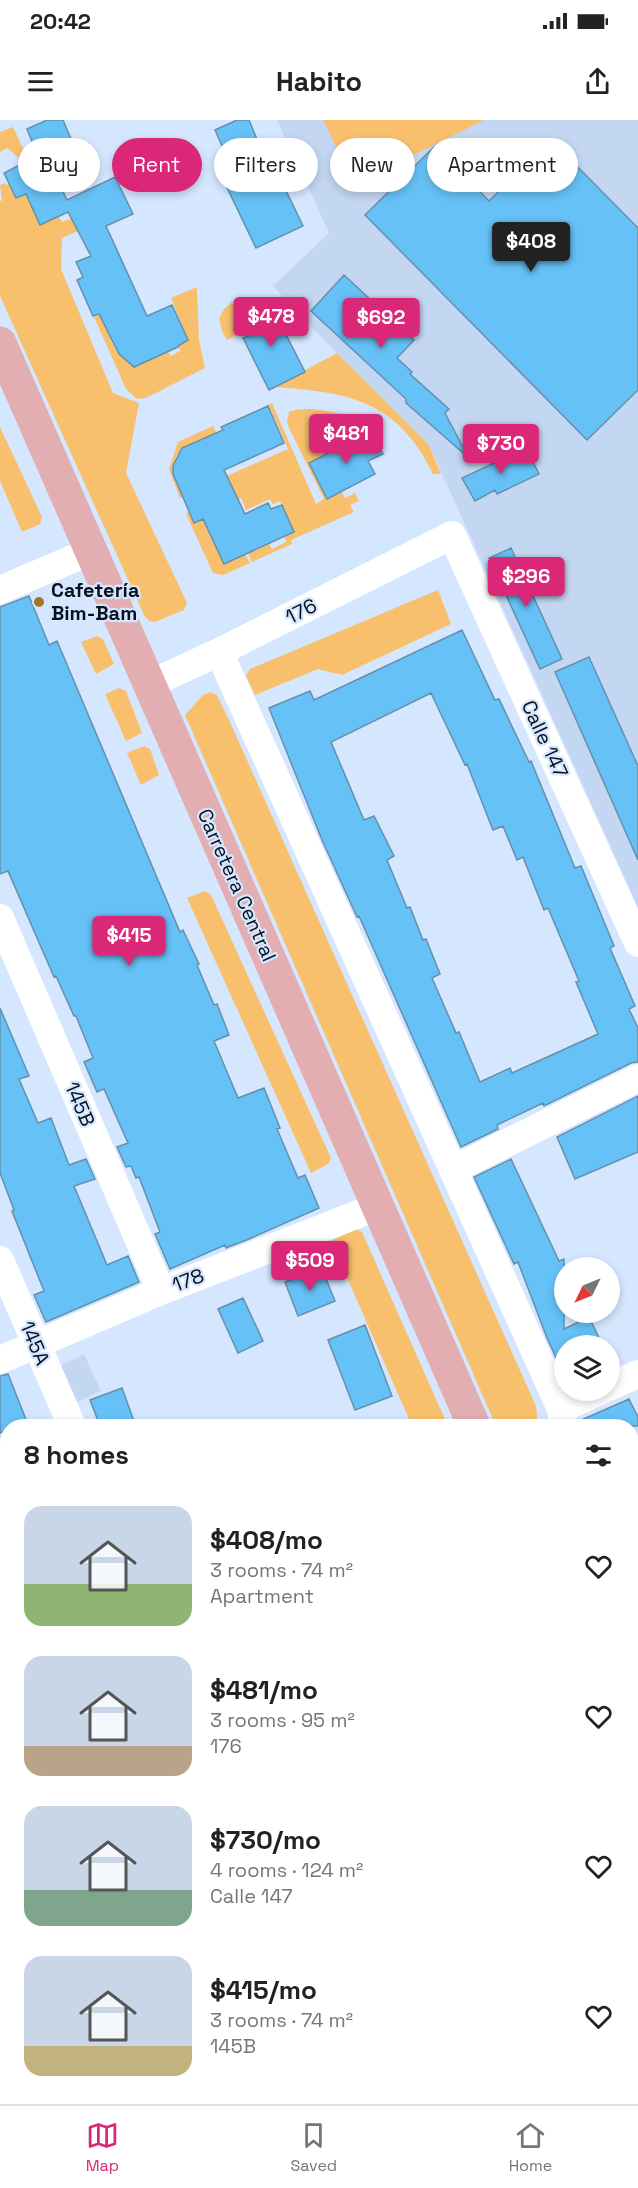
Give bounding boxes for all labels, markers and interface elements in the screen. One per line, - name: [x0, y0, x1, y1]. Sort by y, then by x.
- text: 20:42: [30, 7, 91, 35]
- text: Habito: [276, 64, 362, 99]
- icon: menu: [24, 65, 57, 98]
- icon: share: [581, 65, 614, 98]
- chip: Buy: [18, 138, 100, 192]
- chip: Rent: [112, 138, 202, 192]
- chip: Filters: [214, 138, 318, 192]
- chip: New: [330, 138, 415, 192]
- chip: Apartment: [427, 138, 578, 192]
- pin: $408: [495, 222, 567, 273]
- text: $408: [506, 228, 556, 254]
- pin: $478: [235, 297, 307, 348]
- pin: $692: [345, 298, 417, 349]
- text: $478: [247, 303, 295, 329]
- text: $692: [357, 304, 405, 330]
- pin: $481: [310, 414, 382, 465]
- text: $481: [323, 420, 369, 446]
- pin: $730: [465, 424, 537, 475]
- text: $730: [477, 430, 525, 456]
- pin: $296: [490, 557, 562, 608]
- text: $296: [502, 563, 550, 589]
- place label: Cafetería Bim-Bam: [51, 577, 140, 626]
- street label: 176: [281, 592, 321, 630]
- marker: Cafetería Bim-Bam: [32, 595, 46, 609]
- street label: Calle 147: [516, 696, 574, 782]
- street label: Carretera Central: [192, 805, 282, 965]
- pin: $415: [93, 916, 165, 967]
- text: $415: [106, 922, 152, 948]
- street label: 145B: [59, 1078, 101, 1130]
- pin: $509: [274, 1241, 346, 1292]
- text: $509: [285, 1247, 335, 1273]
- north arrow: [554, 1257, 620, 1323]
- map controls: [554, 1257, 620, 1401]
- street label: 178: [168, 1262, 208, 1298]
- street label: 145A: [14, 1317, 56, 1369]
- button: layers: [554, 1335, 620, 1401]
- text: 8 homes: [24, 1438, 129, 1472]
- icon: filters: [582, 1439, 615, 1472]
- text: $408/mo: [210, 1523, 323, 1557]
- icon: home: [72, 1530, 144, 1602]
- icon: heart: [582, 1550, 615, 1583]
- text: 3 rooms · 74 m²: [210, 1557, 353, 1583]
- text: Apartment: [210, 1583, 314, 1609]
- text: $481/mo: [210, 1673, 318, 1707]
- icon: home: [72, 1680, 144, 1752]
- icon: heart: [582, 1700, 615, 1733]
- text: 3 rooms · 95 m²: [210, 1707, 355, 1733]
- text: 176: [210, 1733, 242, 1759]
- text: $730/mo: [210, 1823, 321, 1857]
- icon: home: [72, 1830, 144, 1902]
- icon: heart: [582, 1850, 615, 1883]
- text: 4 rooms · 124 m²: [210, 1857, 363, 1883]
- text: Calle 147: [210, 1883, 293, 1909]
- text: $415/mo: [210, 1973, 317, 2007]
- icon: home: [72, 1980, 144, 2052]
- icon: heart: [582, 2000, 615, 2033]
- text: 3 rooms · 74 m²: [210, 2007, 353, 2033]
- text: 145B: [210, 2033, 256, 2059]
- tab: Map: [86, 2119, 119, 2176]
- tab: Saved: [291, 2119, 337, 2176]
- tab: Home: [509, 2119, 552, 2176]

